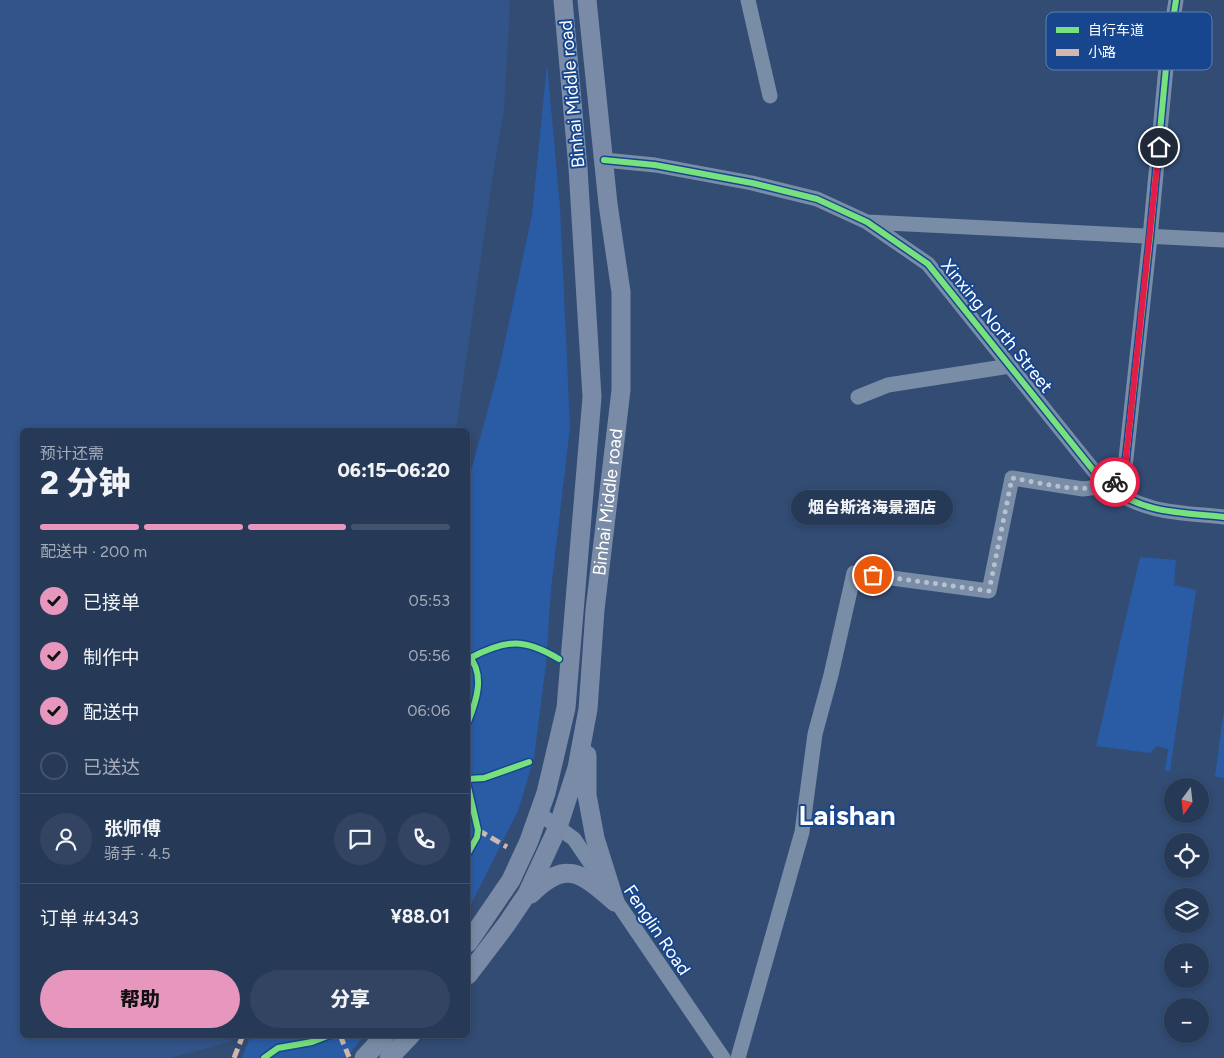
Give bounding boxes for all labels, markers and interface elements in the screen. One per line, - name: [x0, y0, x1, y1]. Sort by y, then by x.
- legend: [1046, 12, 1212, 70]
- street label: Binhai Middle road: [555, 19, 589, 169]
- text: 自行车道: [1088, 22, 1144, 39]
- text: 小路: [1088, 44, 1116, 61]
- pin: [1138, 126, 1180, 168]
- icon: home: [1145, 133, 1173, 161]
- street label: Xinxing North Street: [936, 255, 1058, 397]
- street label: Binhai Middle road: [588, 427, 627, 577]
- text: 预计还需: [40, 444, 104, 463]
- courier: [1090, 457, 1140, 507]
- text: 06:15–06:20: [337, 459, 450, 482]
- text: 2 分钟: [40, 464, 130, 502]
- icon: bike: [1101, 468, 1129, 496]
- callout: 烟台斯洛海景酒店: [792, 490, 954, 525]
- text: 烟台斯洛海景酒店: [808, 498, 936, 517]
- text: 配送中 · 200 m: [40, 542, 147, 561]
- pin: [852, 554, 894, 596]
- icon: bag: [859, 561, 887, 589]
- icon: check: [40, 587, 68, 615]
- text: 已接单: [83, 591, 140, 614]
- text: 05:53: [409, 591, 450, 610]
- icon: check: [40, 642, 68, 670]
- text: 制作中: [83, 646, 140, 669]
- text: 05:56: [408, 646, 450, 665]
- icon: check: [40, 697, 68, 725]
- text: 配送中: [83, 701, 140, 724]
- text: 06:06: [407, 701, 450, 720]
- text: 已送达: [83, 756, 140, 779]
- north arrow: [1164, 778, 1209, 822]
- map controls: [1164, 778, 1209, 1043]
- district label: Laishan: [798, 798, 896, 832]
- button: person: [40, 813, 92, 865]
- button: chat: [334, 813, 386, 865]
- button: phone: [398, 813, 450, 865]
- text: 张师傅: [104, 817, 161, 840]
- button: locate: [1164, 833, 1209, 878]
- text: 骑手 · 4.5: [104, 844, 170, 863]
- street label: Fenglin Road: [619, 881, 695, 979]
- button: layers: [1164, 888, 1209, 933]
- text: ¥88.01: [390, 905, 450, 928]
- text: 订单 #4343: [40, 907, 139, 930]
- button: +: [1164, 943, 1209, 988]
- button: 帮助: [40, 970, 240, 1028]
- button: 分享: [250, 970, 450, 1028]
- button: −: [1164, 998, 1209, 1043]

